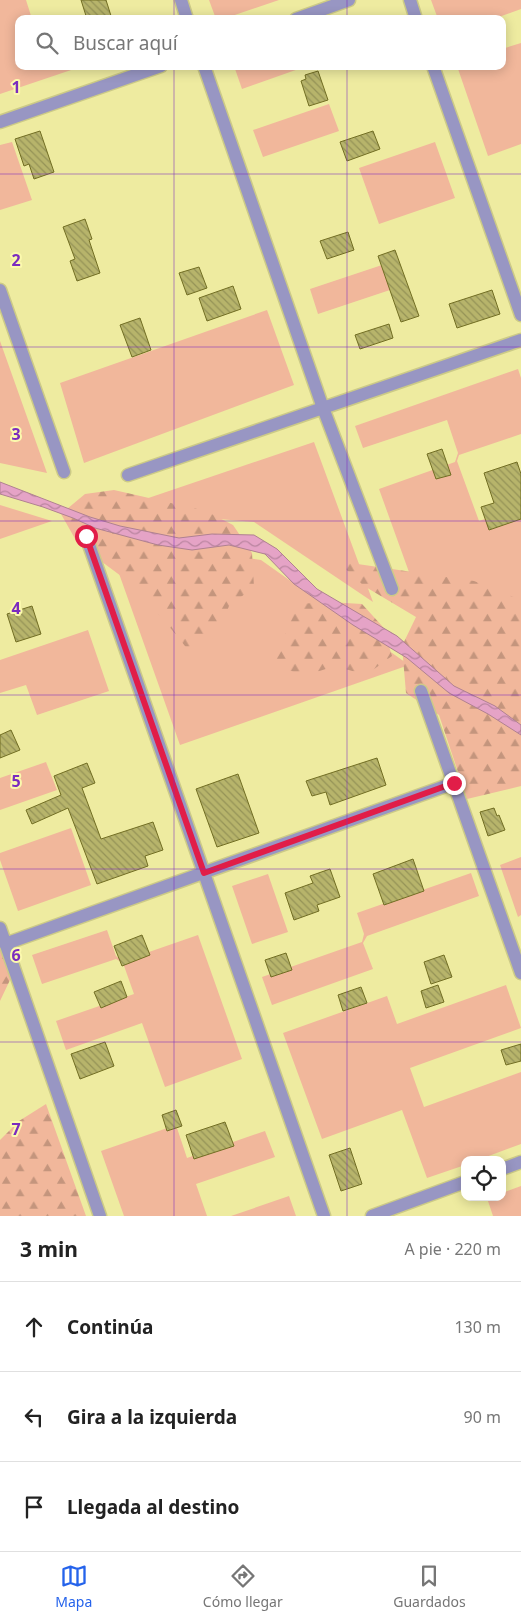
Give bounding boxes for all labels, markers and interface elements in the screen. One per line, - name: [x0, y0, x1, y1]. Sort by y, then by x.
- search box: [15, 15, 506, 70]
- icon: search: [33, 29, 61, 57]
- text: Buscar aquí: [73, 30, 178, 56]
- text: 1: [11, 76, 21, 98]
- text: 2: [11, 249, 21, 271]
- text: 3: [11, 423, 21, 445]
- route start: [75, 525, 98, 548]
- text: 4: [11, 597, 21, 619]
- text: 5: [11, 770, 21, 792]
- route end: [443, 772, 466, 795]
- text: 6: [11, 944, 21, 966]
- text: 7: [11, 1118, 21, 1140]
- map controls: [461, 1156, 506, 1201]
- button: locate: [461, 1156, 506, 1201]
- text: 3 min: [20, 1235, 78, 1263]
- text: A pie · 220 m: [404, 1238, 501, 1260]
- icon: ahead: [20, 1313, 48, 1341]
- text: Continúa: [67, 1314, 153, 1340]
- text: 130 m: [454, 1316, 501, 1338]
- icon: left: [20, 1403, 48, 1431]
- text: Gira a la izquierda: [67, 1404, 237, 1430]
- text: 90 m: [464, 1406, 501, 1428]
- icon: arrive: [20, 1493, 48, 1521]
- text: Llegada al destino: [67, 1494, 239, 1520]
- tab: Mapa: [55, 1562, 92, 1611]
- tab: Cómo llegar: [203, 1562, 283, 1611]
- tab: Guardados: [393, 1562, 466, 1611]

